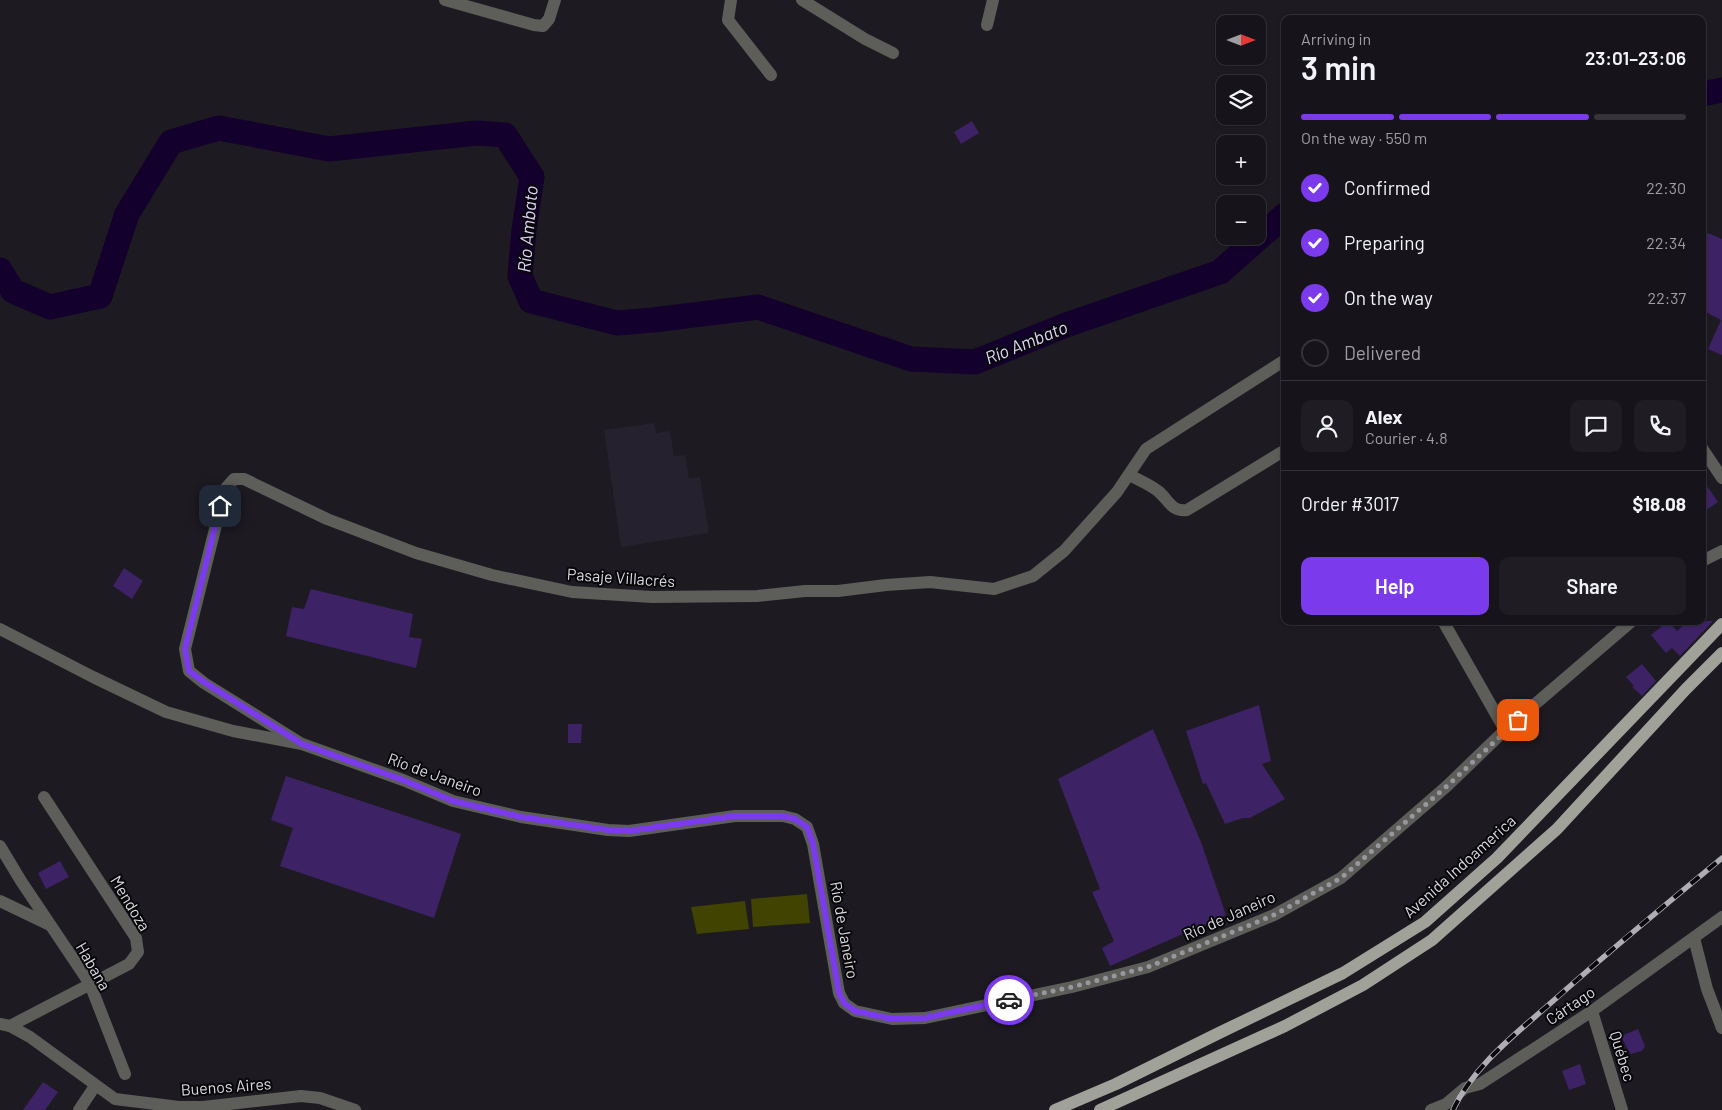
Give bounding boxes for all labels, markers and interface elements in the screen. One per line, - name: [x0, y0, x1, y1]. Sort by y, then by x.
- north arrow: [1216, 15, 1266, 65]
- map controls: [1216, 15, 1266, 245]
- text: Arriving in: [1301, 29, 1371, 48]
- text: 23:01–23:06: [1585, 46, 1686, 69]
- text: 3 min: [1301, 48, 1377, 86]
- button: layers: [1216, 75, 1266, 125]
- text: On the way · 550 m: [1301, 128, 1427, 147]
- button: +: [1216, 135, 1266, 185]
- icon: check: [1301, 174, 1329, 202]
- text: Confirmed: [1344, 176, 1431, 199]
- text: 22:30: [1646, 178, 1686, 197]
- water label: Río Ambato: [512, 185, 542, 273]
- button: −: [1216, 195, 1266, 245]
- icon: check: [1301, 229, 1329, 257]
- text: Preparing: [1344, 231, 1425, 254]
- text: 22:34: [1646, 233, 1686, 252]
- icon: check: [1301, 284, 1329, 312]
- text: On the way: [1344, 286, 1433, 309]
- text: 22:37: [1648, 288, 1686, 307]
- water label: Río Ambato: [982, 315, 1070, 369]
- text: Delivered: [1344, 341, 1421, 364]
- button: person: [1301, 400, 1353, 452]
- button: chat: [1570, 400, 1622, 452]
- button: phone: [1634, 400, 1686, 452]
- text: Alex: [1365, 405, 1403, 428]
- text: Courier · 4.8: [1365, 428, 1448, 447]
- pin: [199, 485, 241, 527]
- icon: home: [206, 492, 234, 520]
- text: Order #3017: [1301, 492, 1399, 515]
- text: $18.08: [1632, 492, 1686, 515]
- button: Help: [1301, 557, 1489, 615]
- button: Share: [1499, 557, 1686, 615]
- street label: Pasaje Villacrés: [566, 564, 676, 590]
- pin: [1497, 699, 1539, 741]
- icon: bag: [1504, 706, 1532, 734]
- street label: Río de Janeiro: [385, 748, 485, 800]
- street label: Avenida Indoamerica: [1399, 811, 1519, 921]
- street label: Mendoza: [107, 872, 155, 934]
- street label: Río de Janeiro: [827, 880, 863, 980]
- street label: Río de Janeiro: [1180, 886, 1278, 944]
- street label: Habana: [73, 939, 115, 993]
- courier: [984, 975, 1034, 1025]
- street label: Cártago: [1542, 982, 1598, 1028]
- icon: car: [995, 986, 1023, 1014]
- street label: Québec: [1606, 1028, 1640, 1084]
- street label: Buenos Aires: [180, 1073, 272, 1099]

